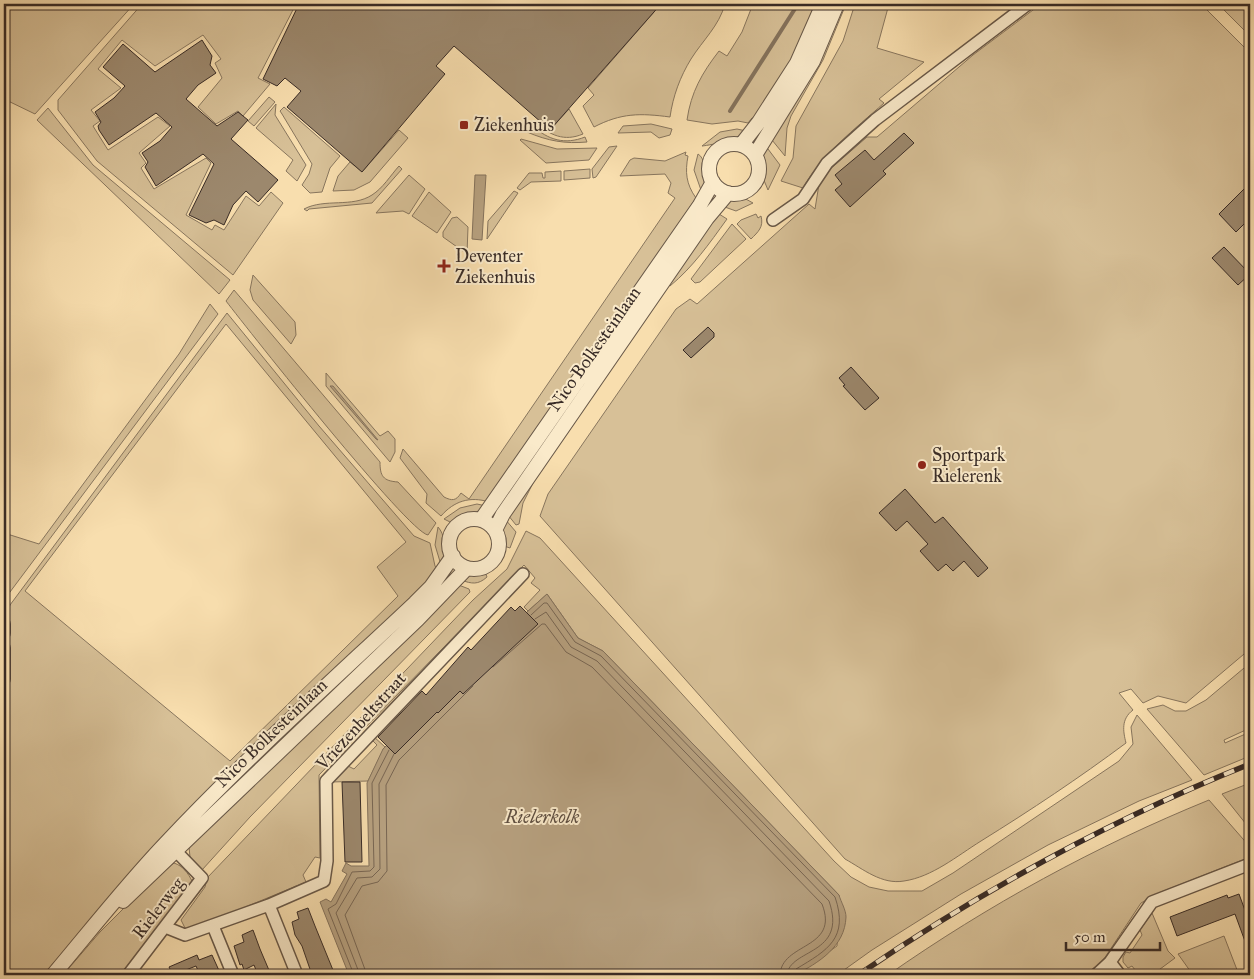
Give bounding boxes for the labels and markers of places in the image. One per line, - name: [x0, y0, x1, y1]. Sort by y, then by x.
- place label: Ziekenhuis: [474, 114, 554, 136]
- marker: Ziekenhuis: [458, 119, 470, 131]
- place label: Deventer Ziekenhuis: [455, 245, 535, 288]
- marker: Deventer Ziekenhuis: [437, 259, 451, 273]
- place label: Sportpark Rielerenk: [932, 444, 1006, 487]
- marker: Sportpark Rielerenk: [916, 459, 928, 471]

